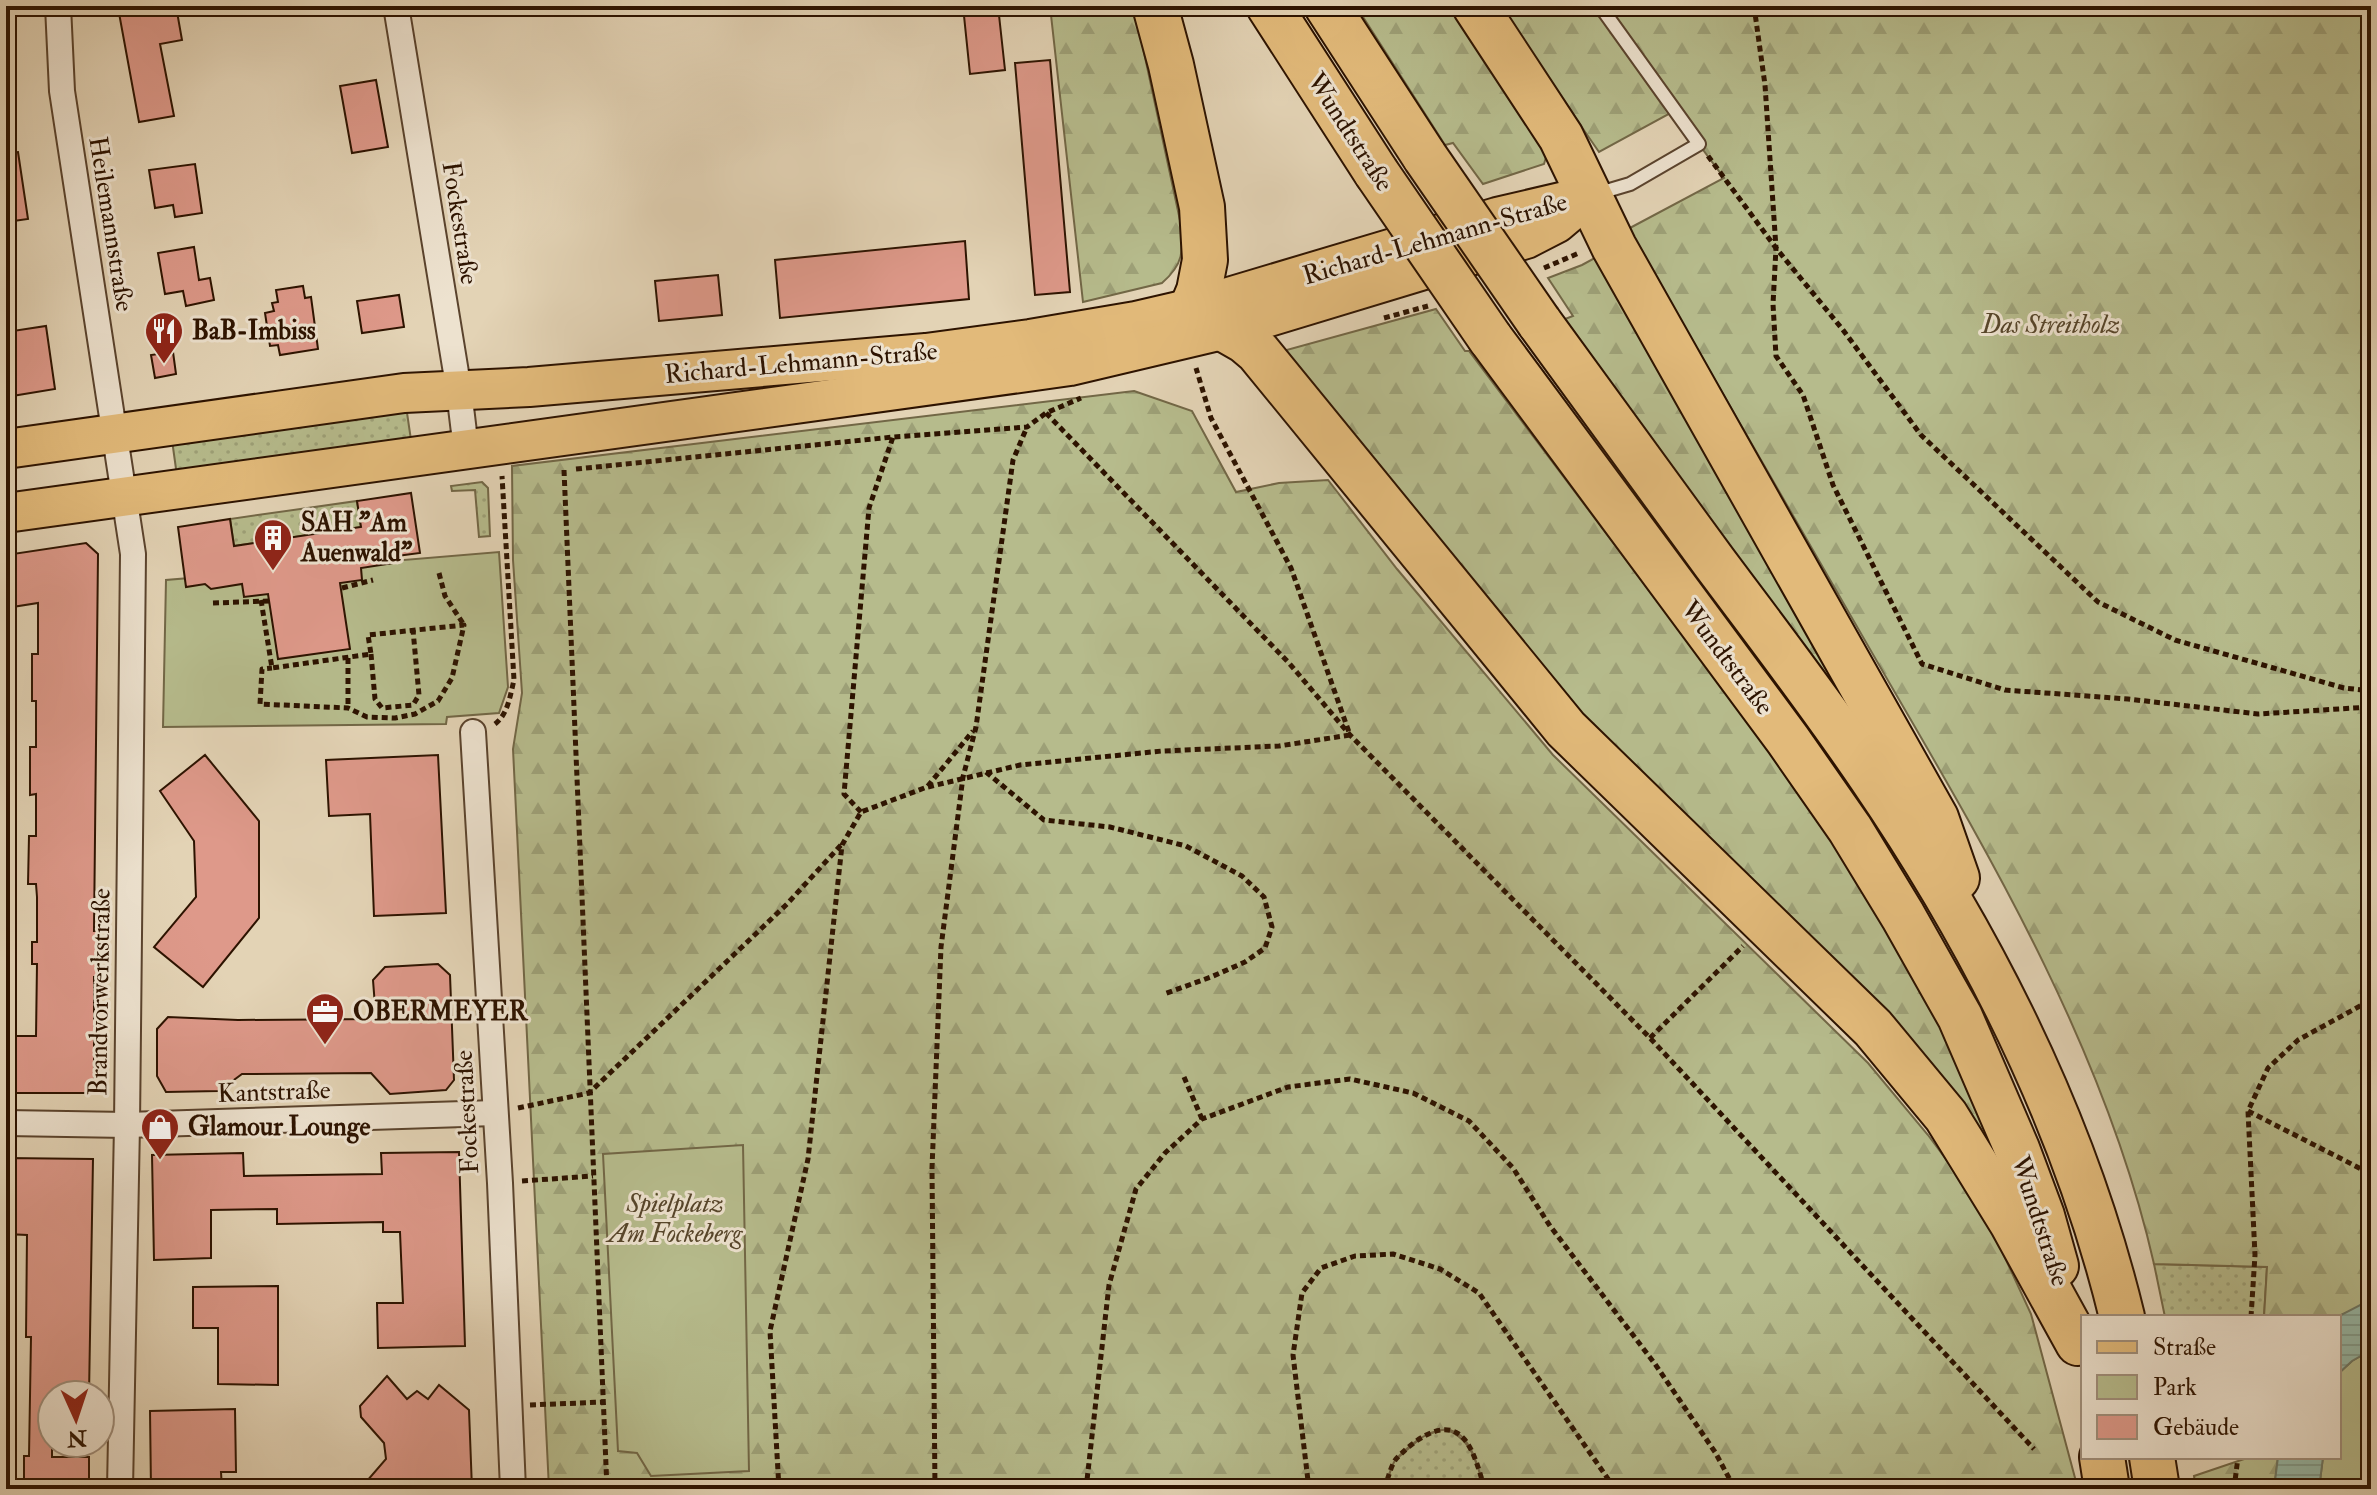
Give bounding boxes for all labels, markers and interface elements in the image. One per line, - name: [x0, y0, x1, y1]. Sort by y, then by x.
- street label: Wundtstraße: [1299, 66, 1400, 197]
- street label: Heilemannstraße: [81, 134, 141, 314]
- street label: Fockestraße: [434, 159, 486, 287]
- street label: Richard-Lehmann-Straße: [1299, 186, 1571, 292]
- park label: Das Streitholz: [1981, 309, 2120, 341]
- restaurant icon: BaB-Imbiss: [143, 310, 185, 365]
- place label: BaB-Imbiss: [192, 315, 316, 347]
- street label: Richard-Lehmann-Straße: [663, 335, 939, 391]
- place label: SAH "Am Auenwald": [300, 507, 413, 569]
- building icon: SAH "Am Auenwald": [252, 517, 294, 572]
- street label: Wundtstraße: [1673, 594, 1781, 722]
- street label: Brandvorwerkstraße: [82, 888, 118, 1096]
- office icon: OBERMEYER: [304, 991, 346, 1046]
- place label: OBERMEYER: [353, 996, 529, 1028]
- street label: Fockestraße: [448, 1049, 486, 1175]
- street label: Kantstraße: [217, 1074, 331, 1110]
- shop icon: Glamour Lounge: [139, 1106, 181, 1161]
- place label: Glamour Lounge: [188, 1111, 371, 1144]
- street label: Wundtstraße: [2004, 1151, 2076, 1290]
- park label: Spielplatz Am Fockeberg: [605, 1188, 744, 1250]
- legend: [2081, 1315, 2341, 1459]
- text: Straße: [2153, 1332, 2216, 1363]
- text: Park: [2153, 1372, 2197, 1403]
- north arrow: [36, 1379, 116, 1459]
- text: Gebäude: [2153, 1412, 2239, 1443]
- text: N: [66, 1423, 89, 1452]

